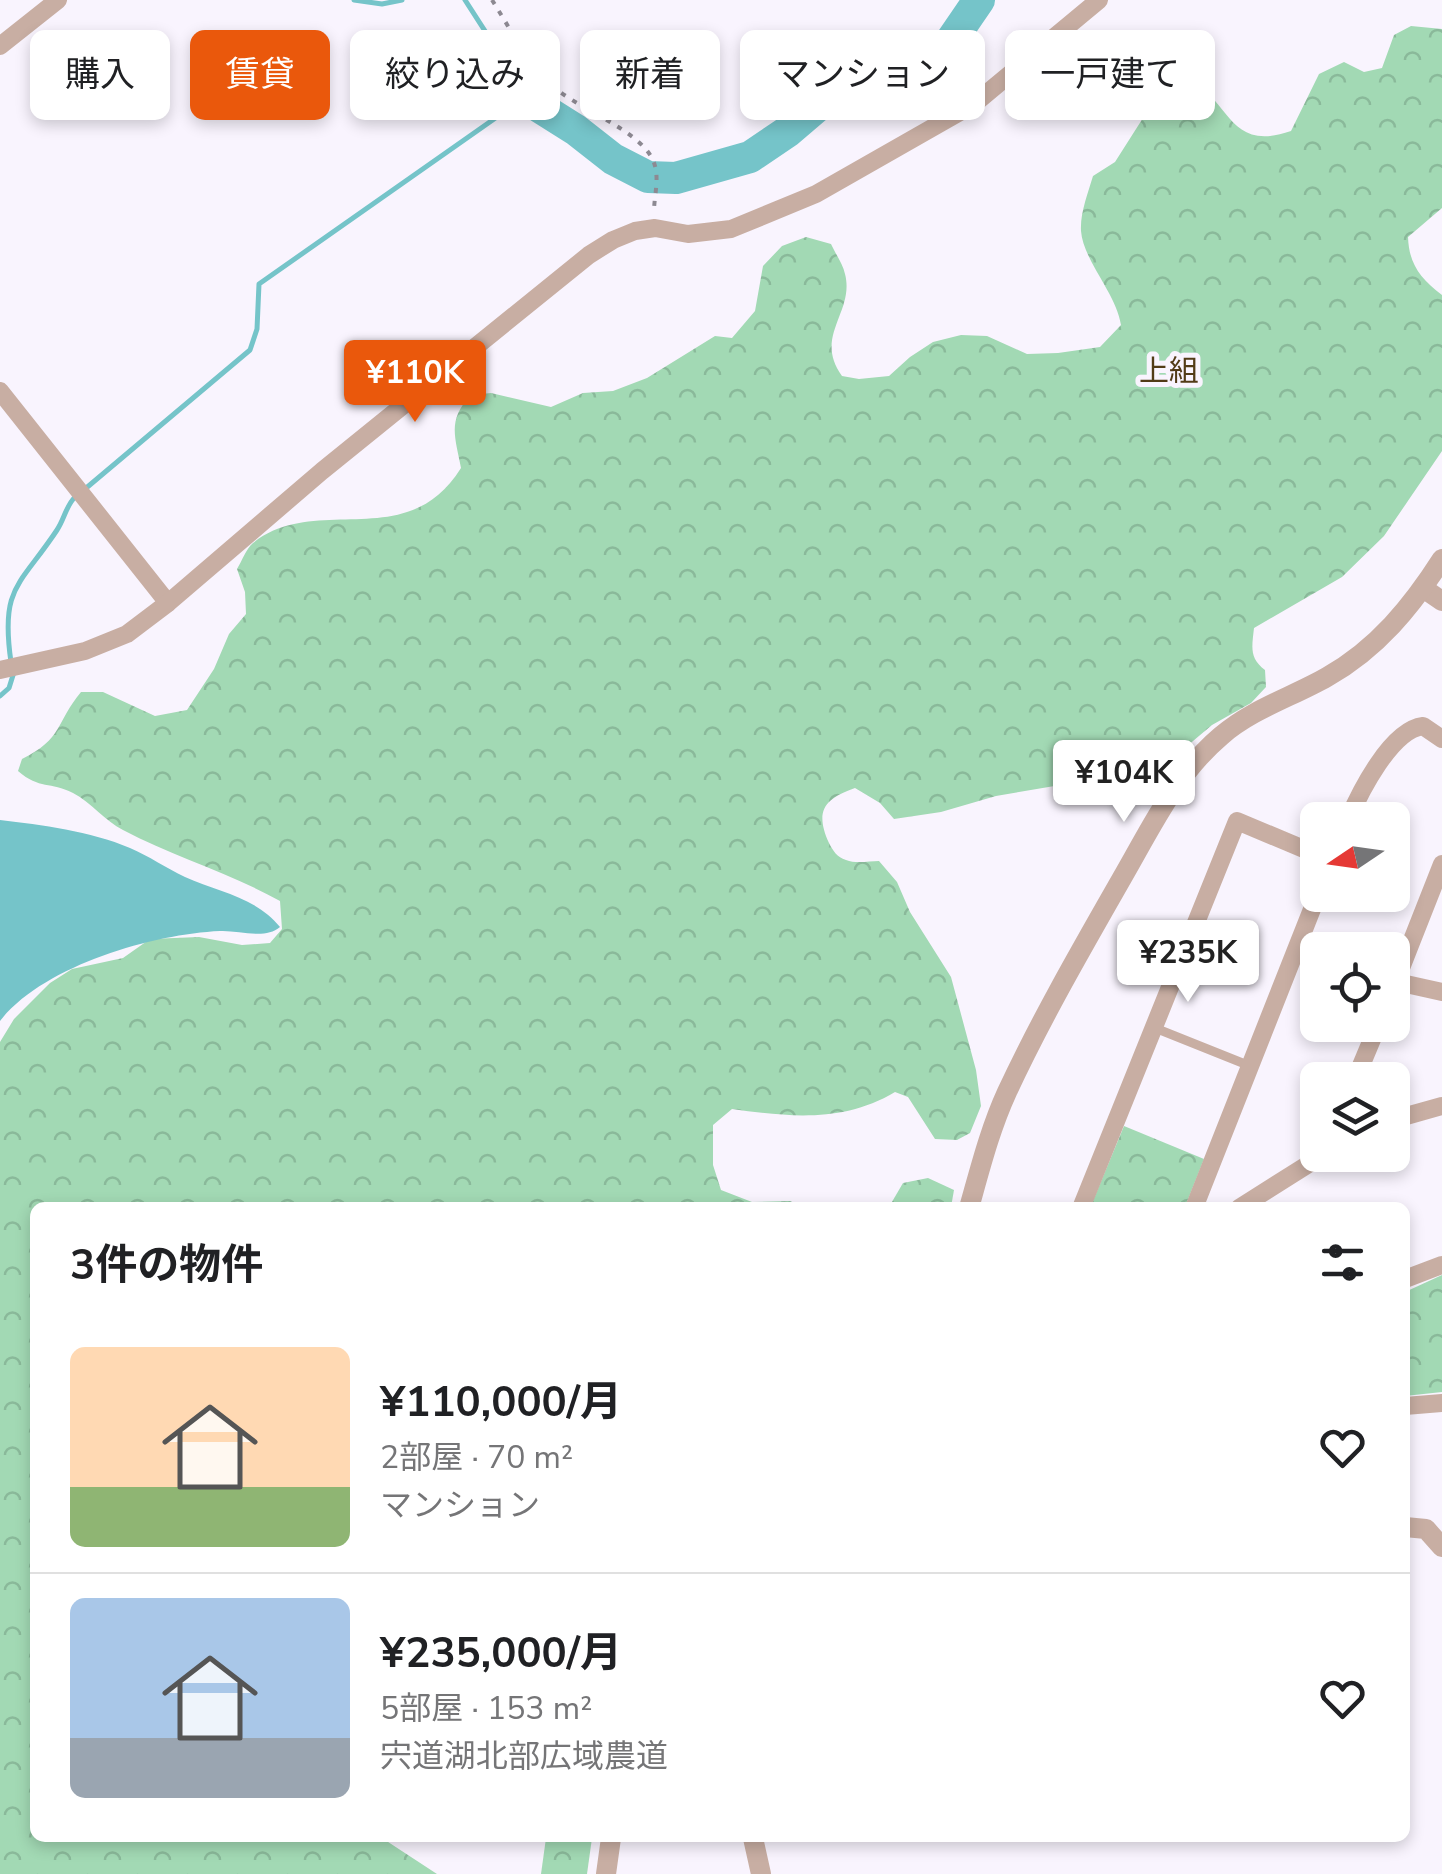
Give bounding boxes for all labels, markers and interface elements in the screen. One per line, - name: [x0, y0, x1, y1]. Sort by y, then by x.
- chip: 購入: [30, 30, 170, 120]
- chip: 賃貸: [190, 30, 330, 120]
- chip: 絞り込み: [350, 30, 560, 120]
- chip: 新着: [580, 30, 720, 120]
- chip: マンション: [740, 30, 985, 120]
- chip: 一戸建て: [1005, 30, 1215, 120]
- pin: ¥110K: [345, 340, 485, 425]
- text: ¥110K: [366, 351, 464, 394]
- district label: 上組: [1139, 351, 1199, 392]
- pin: ¥104K: [1054, 740, 1194, 825]
- text: ¥104K: [1075, 751, 1173, 794]
- north arrow: [1300, 802, 1410, 912]
- map controls: [1300, 802, 1410, 1172]
- pin: ¥235K: [1118, 920, 1258, 1005]
- text: ¥235K: [1139, 931, 1237, 974]
- button: locate: [1300, 932, 1410, 1042]
- button: layers: [1300, 1062, 1410, 1172]
- icon: filters: [1315, 1235, 1370, 1290]
- text: 3件の物件: [70, 1237, 263, 1294]
- text: ¥110,000/月: [380, 1374, 622, 1431]
- icon: home: [150, 1387, 270, 1507]
- icon: heart: [1315, 1420, 1370, 1475]
- text: 2部屋 · 70 m²: [380, 1436, 573, 1479]
- text: マンション: [380, 1484, 540, 1527]
- text: ¥235,000/月: [380, 1625, 622, 1682]
- icon: home: [150, 1638, 270, 1758]
- icon: heart: [1315, 1671, 1370, 1726]
- text: 5部屋 · 153 m²: [380, 1687, 592, 1730]
- text: 宍道湖北部広域農道: [380, 1735, 668, 1778]

